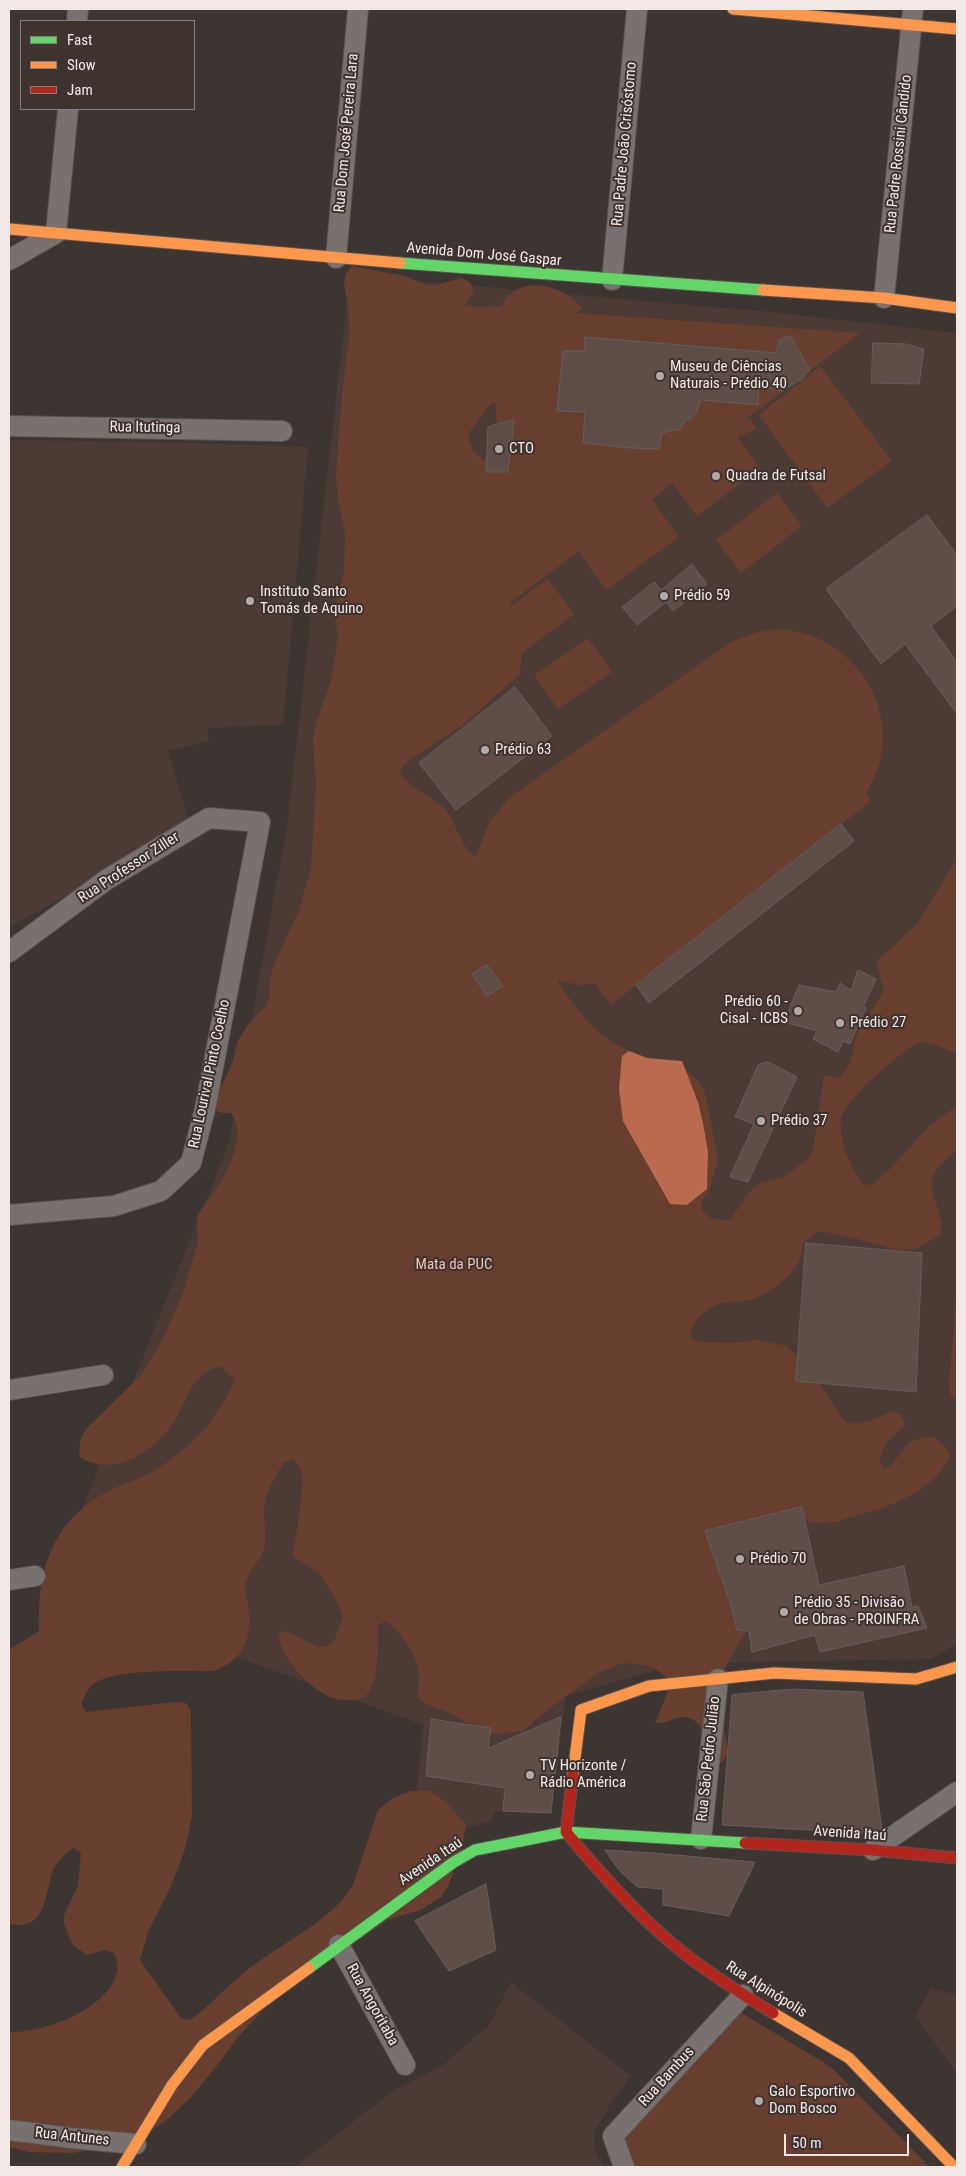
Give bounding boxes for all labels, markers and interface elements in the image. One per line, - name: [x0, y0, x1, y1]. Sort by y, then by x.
- legend: [20, 20, 195, 110]
- text: Fast: [67, 31, 92, 49]
- street label: Rua Dom José Pereira Lara: [331, 53, 363, 213]
- text: Slow: [67, 56, 96, 74]
- street label: Rua Padre João Crisóstomo: [609, 61, 641, 227]
- street label: Rua Padre Rossini Cândido: [882, 74, 916, 234]
- text: Jam: [67, 81, 93, 99]
- street label: Avenida Dom José Gaspar: [406, 239, 562, 271]
- place label: Museu de Ciências Naturais - Prédio 40: [670, 358, 787, 393]
- marker: Museu de Ciências Naturais - Prédio 40: [654, 370, 666, 382]
- street label: Rua Itutinga: [109, 418, 181, 438]
- place label: CTO: [509, 440, 534, 458]
- marker: CTO: [493, 443, 505, 455]
- place label: Quadra de Futsal: [726, 467, 826, 485]
- marker: Quadra de Futsal: [710, 470, 722, 482]
- place label: Instituto Santo Tomás de Aquino: [260, 583, 363, 618]
- place label: Prédio 59: [674, 587, 730, 605]
- marker: Prédio 59: [658, 590, 670, 602]
- marker: Instituto Santo Tomás de Aquino: [244, 595, 256, 607]
- place label: Prédio 63: [495, 741, 551, 759]
- marker: Prédio 63: [479, 744, 491, 756]
- street label: Rua Professor Ziller: [75, 829, 183, 907]
- place label: Prédio 60 - Cisal - ICBS: [720, 993, 788, 1028]
- street label: Rua Lourival Pinto Coelho: [185, 998, 235, 1150]
- marker: Prédio 60 - Cisal - ICBS: [792, 1005, 804, 1017]
- place label: Prédio 27: [850, 1014, 906, 1032]
- marker: Prédio 27: [834, 1017, 846, 1029]
- place label: Prédio 37: [771, 1112, 827, 1130]
- marker: Prédio 37: [755, 1115, 767, 1127]
- park label: Mata da PUC: [416, 1256, 492, 1274]
- place label: Prédio 70: [750, 1550, 806, 1568]
- marker: Prédio 70: [734, 1553, 746, 1565]
- place label: Prédio 35 - Divisão de Obras - PROINFRA: [794, 1594, 919, 1629]
- marker: Prédio 35 - Divisão de Obras - PROINFRA: [778, 1606, 790, 1618]
- street label: Rua São Pedro Julião: [693, 1695, 725, 1823]
- place label: TV Horizonte / Rádio América: [540, 1757, 626, 1792]
- marker: TV Horizonte / Rádio América: [524, 1769, 536, 1781]
- street label: Avenida Itaú: [813, 1822, 887, 1846]
- street label: Avenida Itaú: [396, 1834, 466, 1890]
- street label: Rua Alpinópolis: [722, 1958, 810, 2022]
- street label: Rua Angoritaba: [342, 1961, 402, 2049]
- street label: Rua Bambus: [636, 2043, 698, 2111]
- place label: Galo Esportivo Dom Bosco: [769, 2083, 855, 2118]
- marker: Galo Esportivo Dom Bosco: [753, 2095, 765, 2107]
- street label: Rua Antunes: [34, 2124, 110, 2150]
- scale bar: [786, 2124, 911, 2156]
- text: 50 m: [792, 2134, 822, 2152]

